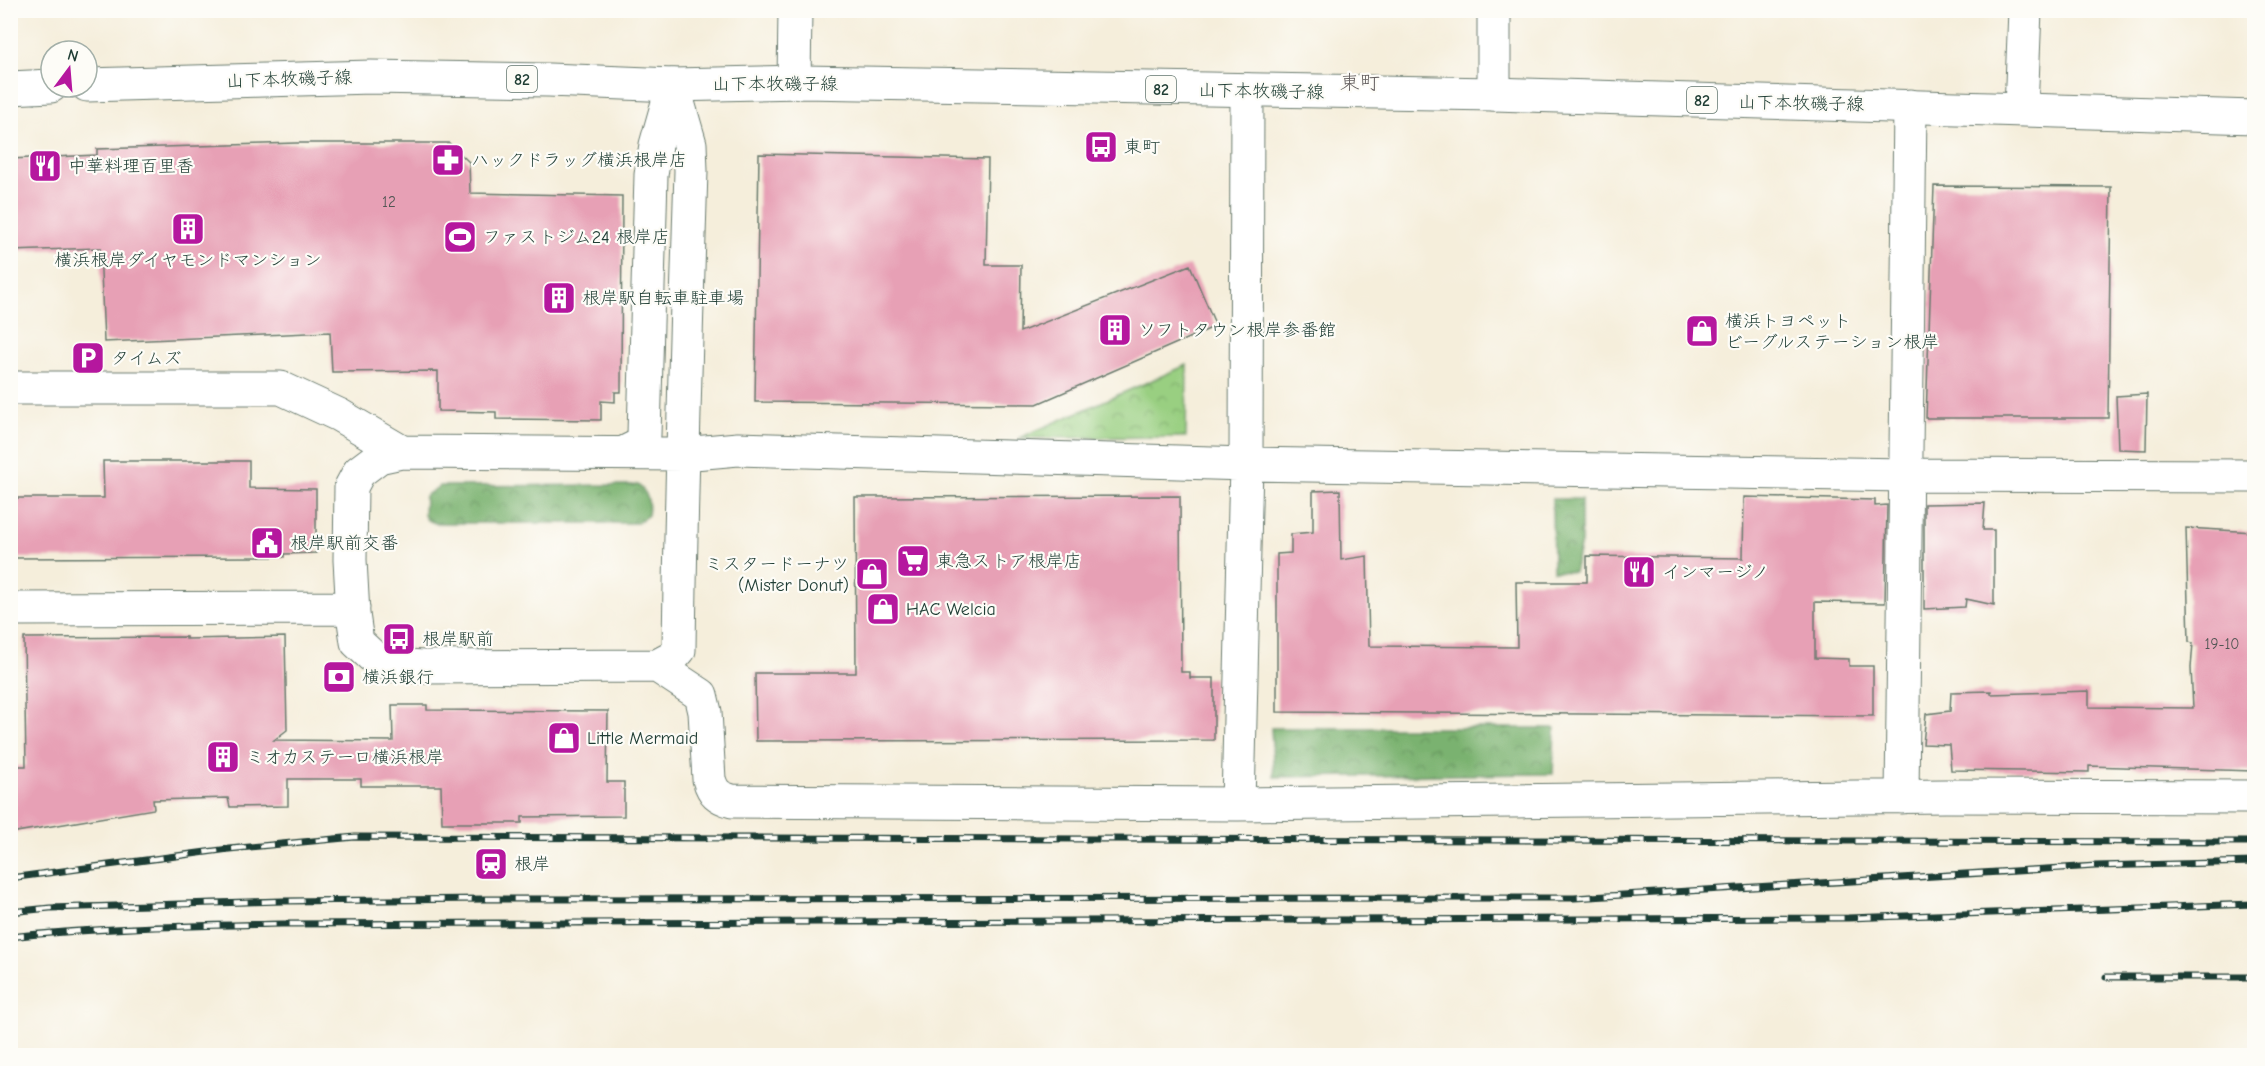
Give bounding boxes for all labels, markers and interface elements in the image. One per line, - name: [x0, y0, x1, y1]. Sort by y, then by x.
- north arrow: [39, 39, 99, 99]
- text: N: [65, 45, 80, 66]
- road number: 82: [507, 66, 537, 92]
- street label: 山下本牧磯子線: [226, 67, 352, 92]
- district label: 東町: [1340, 71, 1380, 94]
- street label: 山下本牧磯子線: [712, 74, 838, 95]
- road number: 82: [1146, 76, 1176, 102]
- street label: 山下本牧磯子線: [1198, 80, 1324, 103]
- road number: 82: [1687, 87, 1717, 113]
- street label: 山下本牧磯子線: [1738, 92, 1864, 115]
- bus stop icon: 東町: [1083, 129, 1119, 165]
- place label: 東町: [1124, 137, 1160, 158]
- pharmacy icon: ハックドラッグ横浜根岸店: [430, 142, 466, 178]
- restaurant icon: 中華料理百里香: [27, 148, 63, 184]
- place label: ハックドラッグ横浜根岸店: [471, 150, 687, 171]
- place label: 中華料理百里香: [68, 156, 194, 177]
- house number: 12: [382, 193, 396, 211]
- building icon: 横浜根岸ダイヤモンドマンション: [170, 211, 206, 247]
- sports icon: ファストジム24 根岸店: [442, 219, 478, 255]
- place label: ファストジム24 根岸店: [483, 227, 670, 248]
- place label: 横浜根岸ダイヤモンドマンション: [54, 250, 322, 271]
- building icon: 根岸駅自転車駐車場: [541, 280, 577, 316]
- place label: 根岸駅自転車駐車場: [582, 288, 744, 309]
- place label: 横浜トヨペット ビーグルステーション根岸: [1725, 311, 1939, 353]
- building icon: ソフトタウン根岸参番館: [1097, 312, 1133, 348]
- shop icon: 横浜トヨペット ビーグルステーション根岸: [1684, 313, 1720, 349]
- place label: ソフトタウン根岸参番館: [1138, 320, 1336, 341]
- parking icon: タイムズ: [70, 340, 106, 376]
- place label: タイムズ: [111, 348, 182, 369]
- public building icon: 根岸駅前交番: [249, 525, 285, 561]
- place label: 根岸駅前交番: [290, 533, 398, 554]
- supermarket icon: 東急ストア根岸店: [895, 543, 931, 579]
- place label: 東急ストア根岸店: [936, 551, 1081, 572]
- place label: ミスタードーナツ (Mister Donut): [705, 554, 849, 596]
- restaurant icon: インマージノ: [1621, 554, 1657, 590]
- shop icon: ミスタードーナツ (Mister Donut): [854, 556, 890, 592]
- place label: インマージノ: [1662, 562, 1769, 583]
- shop icon: HAC Welcia: [865, 591, 901, 627]
- place label: HAC Welcia: [906, 599, 996, 620]
- bus stop icon: 根岸駅前: [381, 621, 417, 657]
- place label: 根岸駅前: [422, 629, 494, 650]
- house number: 19-10: [2204, 635, 2240, 653]
- bank icon: 横浜銀行: [321, 659, 357, 695]
- place label: 横浜銀行: [362, 667, 434, 688]
- shop icon: Little Mermaid: [546, 720, 582, 756]
- place label: Little Mermaid: [587, 728, 698, 749]
- building icon: ミオカステーロ横浜根岸: [205, 739, 241, 775]
- place label: ミオカステーロ横浜根岸: [246, 747, 444, 768]
- station icon: 根岸: [473, 846, 509, 882]
- place label: 根岸: [514, 854, 550, 875]

